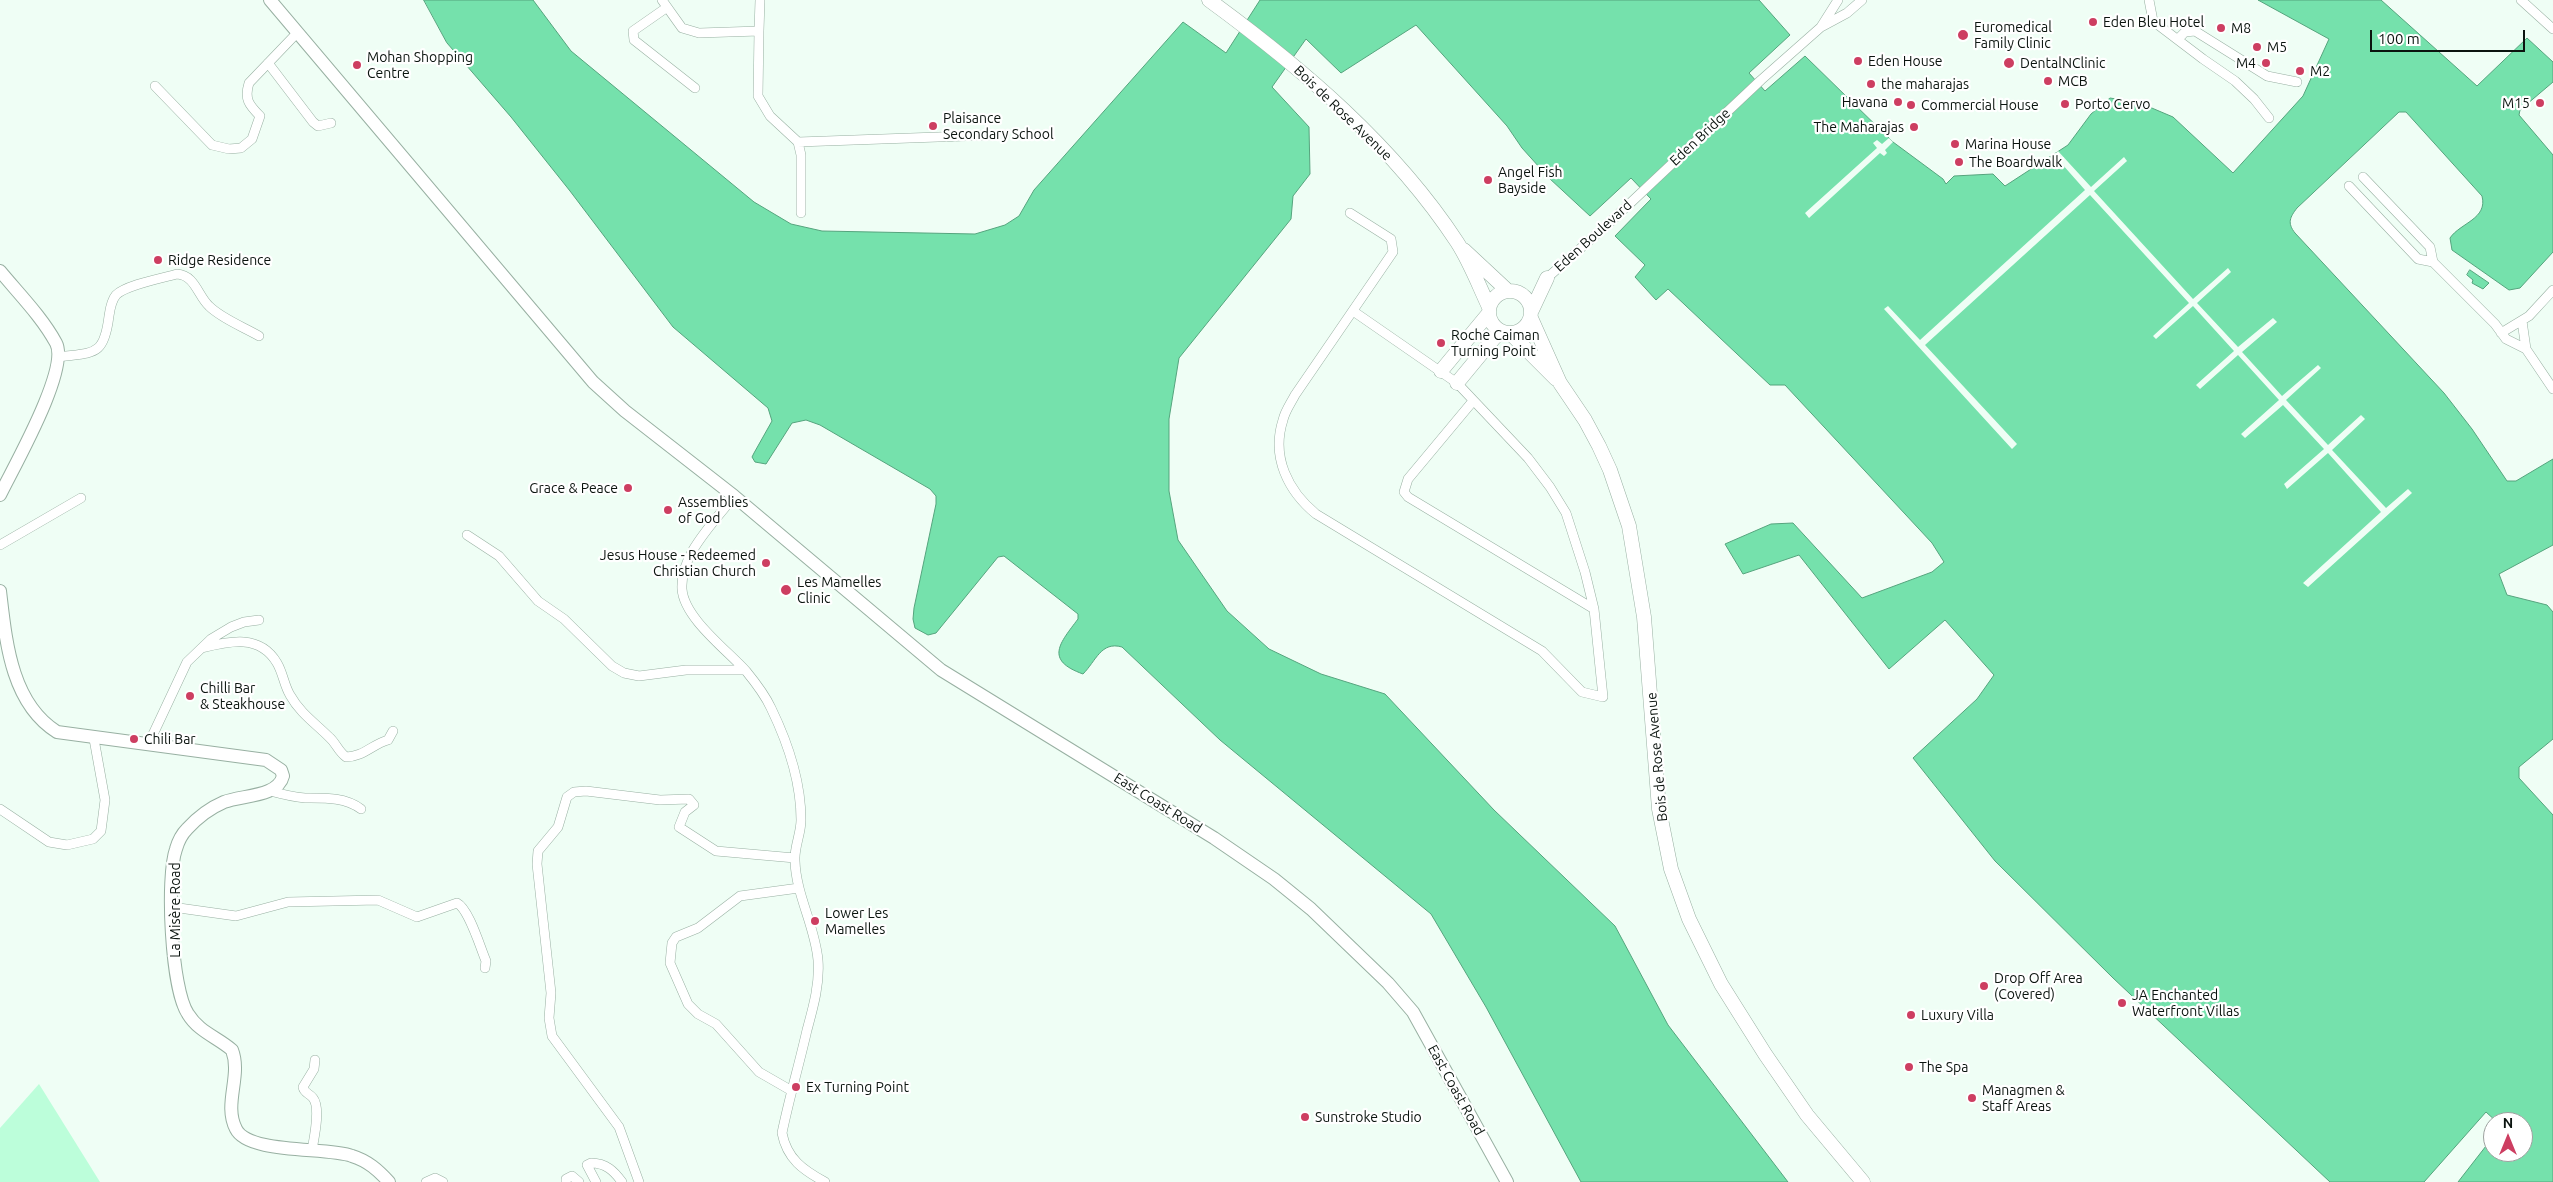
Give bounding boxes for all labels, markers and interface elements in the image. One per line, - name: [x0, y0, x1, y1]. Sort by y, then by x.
- place label: Eden Bleu Hotel: [2103, 14, 2204, 30]
- marker: Eden Bleu Hotel: [2087, 16, 2099, 28]
- place label: Euromedical Family Clinic: [1974, 19, 2052, 52]
- place label: M8: [2231, 20, 2251, 36]
- scale bar: [2373, 20, 2528, 52]
- marker: M8: [2215, 22, 2227, 34]
- marker: Euromedical Family Clinic: [1956, 28, 1970, 42]
- text: 100 m: [2378, 30, 2420, 47]
- place label: M5: [2267, 39, 2287, 55]
- marker: M5: [2251, 41, 2263, 53]
- place label: Mohan Shopping Centre: [367, 49, 473, 82]
- place label: Eden House: [1868, 53, 1943, 69]
- marker: Eden House: [1852, 55, 1864, 67]
- place label: DentalNClinic: [2020, 55, 2105, 71]
- place label: M4: [2236, 55, 2256, 71]
- marker: DentalNClinic: [2002, 56, 2016, 70]
- marker: M4: [2260, 57, 2272, 69]
- marker: Mohan Shopping Centre: [351, 59, 363, 71]
- street label: Bois de Rose Avenue: [1290, 62, 1396, 164]
- place label: M2: [2310, 63, 2330, 79]
- marker: M2: [2294, 65, 2306, 77]
- place label: MCB: [2058, 73, 2088, 89]
- marker: MCB: [2042, 75, 2054, 87]
- place label: the maharajas: [1881, 76, 1969, 92]
- marker: the maharajas: [1865, 78, 1877, 90]
- place label: Havana: [1842, 94, 1888, 110]
- place label: M15: [2502, 95, 2530, 111]
- marker: Havana: [1892, 96, 1904, 108]
- place label: Porto Cervo: [2075, 96, 2150, 112]
- place label: Commercial House: [1921, 97, 2039, 113]
- marker: M15: [2534, 97, 2546, 109]
- marker: Porto Cervo: [2059, 98, 2071, 110]
- marker: Commercial House: [1905, 99, 1917, 111]
- street label: Eden Bridge: [1666, 105, 1734, 169]
- place label: Plaisance Secondary School: [943, 110, 1054, 142]
- place label: The Maharajas: [1814, 119, 1904, 135]
- marker: Plaisance Secondary School: [927, 120, 939, 132]
- marker: The Maharajas: [1908, 121, 1920, 133]
- place label: Marina House: [1965, 136, 2051, 152]
- marker: Marina House: [1949, 138, 1961, 150]
- place label: The Boardwalk: [1969, 154, 2062, 170]
- marker: The Boardwalk: [1953, 156, 1965, 168]
- place label: Angel Fish Bayside: [1498, 164, 1563, 196]
- marker: Angel Fish Bayside: [1482, 174, 1494, 186]
- street label: Eden Boulevard: [1551, 197, 1635, 275]
- place label: Ridge Residence: [168, 252, 271, 268]
- marker: Ridge Residence: [152, 254, 164, 266]
- place label: Roche Caiman Turning Point: [1451, 327, 1540, 360]
- marker: Roche Caiman Turning Point: [1435, 337, 1447, 349]
- place label: Grace & Peace: [529, 480, 618, 496]
- marker: Grace & Peace: [622, 482, 634, 494]
- place label: Assemblies of God: [678, 494, 748, 526]
- marker: Assemblies of God: [662, 504, 674, 516]
- place label: Jesus House - Redeemed Christian Church: [600, 547, 756, 580]
- marker: Jesus House - Redeemed Christian Church: [760, 557, 772, 569]
- place label: Les Mamelles Clinic: [797, 574, 881, 606]
- marker: Les Mamelles Clinic: [779, 583, 793, 597]
- place label: Chilli Bar & Steakhouse: [200, 680, 285, 712]
- marker: Chilli Bar & Steakhouse: [184, 690, 196, 702]
- street label: Bois de Rose Avenue: [1643, 692, 1671, 822]
- place label: Chili Bar: [144, 731, 196, 747]
- marker: Chili Bar: [128, 733, 140, 745]
- street label: East Coast Road: [1111, 769, 1205, 837]
- street label: La Misère Road: [167, 862, 183, 958]
- place label: Lower Les Mamelles: [825, 905, 888, 938]
- marker: Lower Les Mamelles: [809, 915, 821, 927]
- place label: Drop Off Area (Covered): [1994, 970, 2083, 1002]
- marker: Drop Off Area (Covered): [1978, 980, 1990, 992]
- place label: JA Enchanted Waterfront Villas: [2132, 987, 2239, 1020]
- marker: JA Enchanted Waterfront Villas: [2116, 997, 2128, 1009]
- place label: Luxury Villa: [1921, 1007, 1994, 1023]
- marker: Luxury Villa: [1905, 1009, 1917, 1021]
- street label: East Coast Road: [1424, 1042, 1488, 1138]
- place label: The Spa: [1919, 1059, 1968, 1075]
- marker: The Spa: [1903, 1061, 1915, 1073]
- place label: Ex Turning Point: [806, 1079, 909, 1095]
- marker: Ex Turning Point: [790, 1081, 802, 1093]
- place label: Managmen & Staff Areas: [1982, 1082, 2065, 1114]
- marker: Managmen & Staff Areas: [1966, 1092, 1978, 1104]
- place label: Sunstroke Studio: [1315, 1109, 1422, 1125]
- marker: Sunstroke Studio: [1299, 1111, 1311, 1123]
- north arrow: [2483, 1112, 2533, 1162]
- text: N: [2503, 1115, 2513, 1131]

